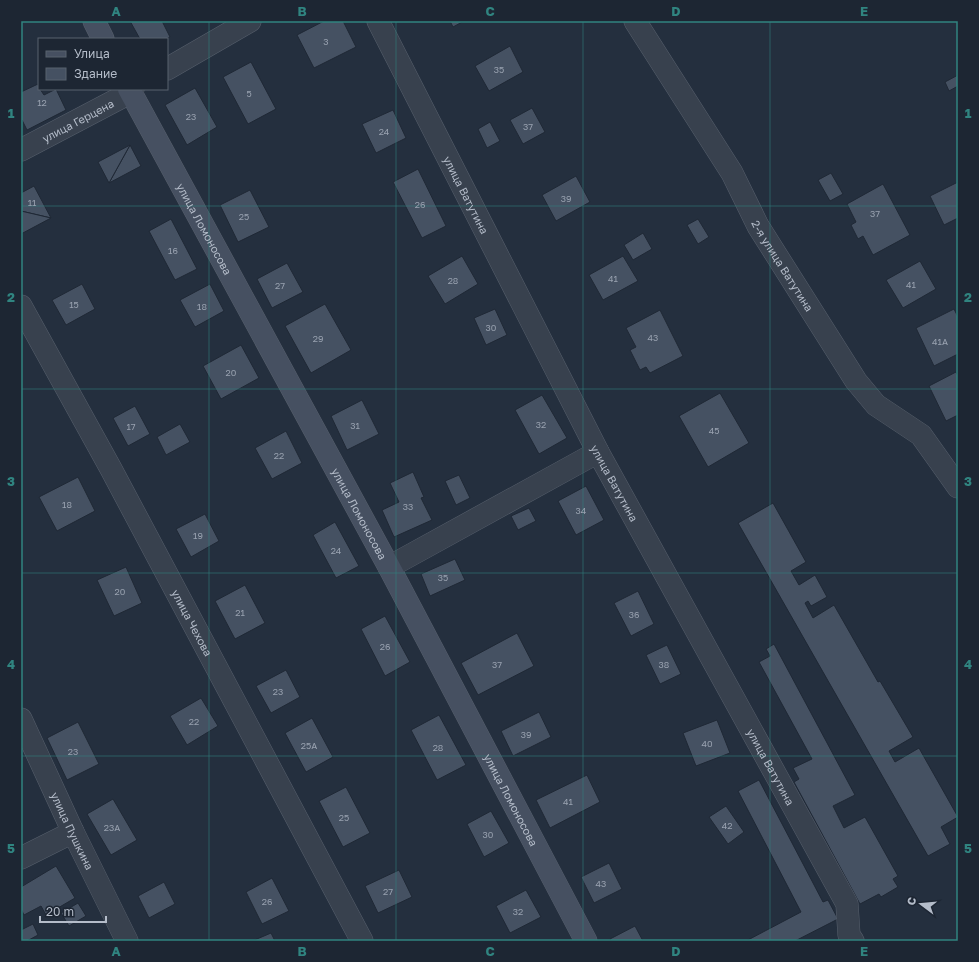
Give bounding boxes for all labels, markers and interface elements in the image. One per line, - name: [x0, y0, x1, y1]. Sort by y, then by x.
- text: A: [111, 3, 121, 19]
- text: B: [297, 3, 307, 19]
- text: C: [485, 3, 495, 19]
- text: D: [671, 3, 681, 19]
- text: E: [860, 3, 868, 19]
- house number: 3: [323, 36, 329, 47]
- legend: [38, 38, 168, 90]
- text: Улица: [74, 46, 110, 61]
- house number: 35: [494, 64, 504, 75]
- text: Здание: [74, 66, 117, 81]
- house number: 5: [246, 88, 252, 99]
- street label: улица Герцена: [40, 96, 116, 144]
- house number: 12: [37, 97, 47, 108]
- text: 1: [8, 105, 15, 121]
- text: 1: [965, 105, 972, 121]
- house number: 23: [186, 111, 196, 122]
- house number: 37: [523, 121, 533, 132]
- house number: 24: [379, 126, 390, 137]
- street label: улица Ватутина: [441, 154, 492, 236]
- street label: улица Ломоносова: [175, 181, 235, 277]
- house number: 39: [561, 193, 571, 204]
- house number: 11: [28, 197, 37, 208]
- house number: 26: [415, 199, 425, 210]
- house number: 37: [870, 208, 880, 219]
- house number: 25: [239, 211, 249, 222]
- street label: 2-я улица Ватутина: [750, 218, 817, 313]
- house number: 16: [168, 245, 178, 256]
- house number: 41: [608, 273, 619, 284]
- house number: 28: [448, 275, 458, 286]
- house number: 41: [906, 279, 917, 290]
- house number: 27: [275, 280, 285, 291]
- text: 2: [7, 289, 15, 305]
- text: 2: [964, 289, 972, 305]
- house number: 15: [69, 299, 79, 310]
- house number: 18: [197, 301, 207, 312]
- house number: 30: [486, 322, 497, 333]
- house number: 43: [648, 332, 658, 343]
- house number: 29: [313, 333, 323, 344]
- house number: 41А: [932, 336, 948, 347]
- house number: 20: [226, 367, 237, 378]
- house number: 32: [536, 419, 546, 430]
- house number: 31: [350, 420, 360, 431]
- house number: 17: [126, 421, 136, 432]
- house number: 45: [709, 425, 719, 436]
- street label: улица Ватутина: [589, 442, 641, 523]
- house number: 22: [274, 450, 284, 461]
- street label: улица Ломоносова: [330, 465, 390, 561]
- text: 3: [7, 473, 15, 489]
- text: 3: [964, 473, 972, 489]
- house number: 18: [62, 499, 72, 510]
- house number: 33: [403, 501, 413, 512]
- house number: 34: [576, 505, 587, 516]
- house number: 19: [193, 530, 203, 541]
- house number: 24: [331, 545, 342, 556]
- house number: 35: [438, 572, 448, 583]
- house number: 20: [115, 586, 126, 597]
- street label: улица Чехова: [170, 587, 216, 658]
- house number: 21: [235, 607, 245, 618]
- house number: 36: [629, 609, 639, 620]
- house number: 26: [380, 641, 390, 652]
- text: 4: [7, 656, 15, 672]
- text: 4: [964, 656, 972, 672]
- house number: 37: [492, 659, 502, 670]
- house number: 38: [659, 659, 669, 670]
- house number: 23: [273, 686, 283, 697]
- house number: 22: [189, 716, 199, 727]
- street label: улица Ватутина: [745, 726, 798, 807]
- house number: 39: [521, 729, 531, 740]
- house number: 40: [701, 738, 713, 749]
- house number: 25А: [301, 740, 317, 751]
- house number: 28: [433, 742, 443, 753]
- house number: 23: [68, 746, 78, 757]
- street label: улица Ломоносова: [482, 751, 541, 848]
- street label: улица Пушкина: [49, 790, 97, 871]
- house number: 41: [563, 796, 574, 807]
- house number: 25: [339, 812, 349, 823]
- house number: 42: [722, 820, 732, 831]
- house number: 23А: [104, 822, 120, 833]
- house number: 30: [483, 829, 494, 840]
- text: 5: [7, 840, 15, 856]
- text: 5: [964, 840, 972, 856]
- house number: 43: [596, 878, 606, 889]
- north arrow: [901, 884, 941, 924]
- house number: 27: [383, 886, 393, 897]
- text: С: [904, 895, 918, 907]
- house number: 26: [262, 896, 272, 907]
- scale bar: [40, 898, 106, 924]
- text: 20 m: [46, 904, 74, 919]
- house number: 32: [513, 906, 523, 917]
- text: A: [111, 943, 121, 959]
- text: B: [297, 943, 307, 959]
- text: C: [485, 943, 495, 959]
- text: D: [671, 943, 681, 959]
- text: E: [860, 943, 868, 959]

